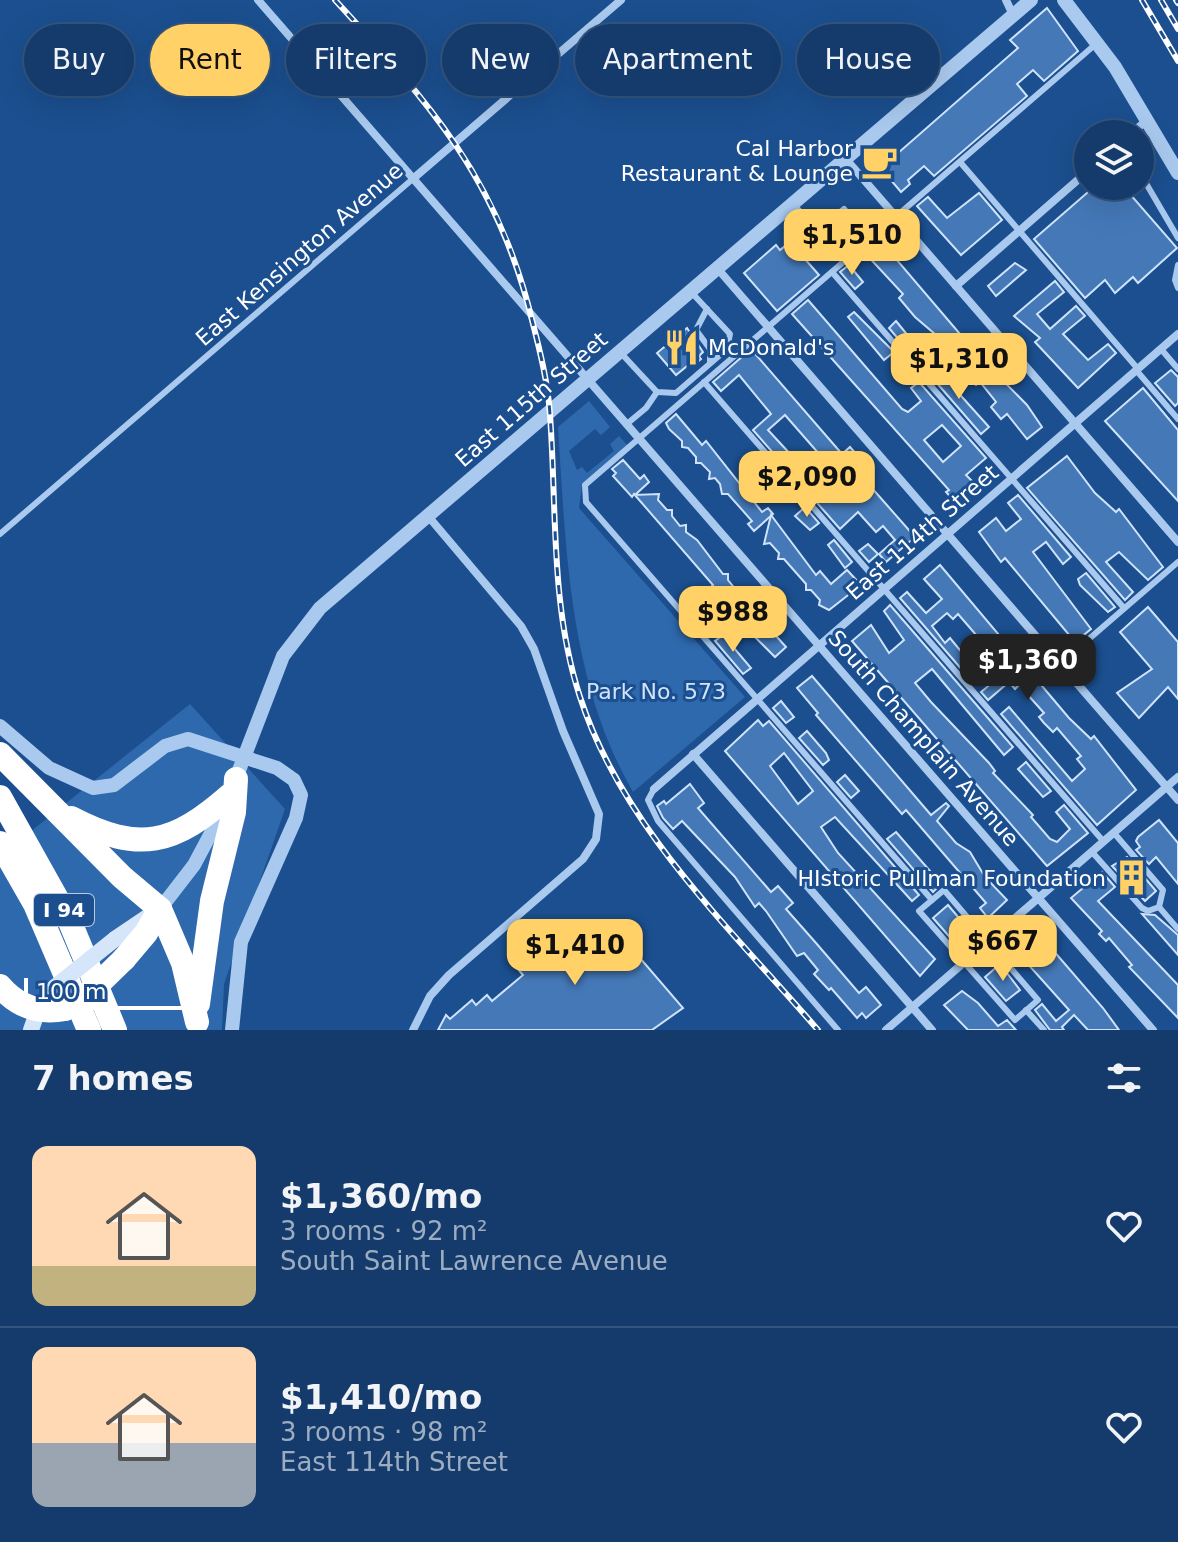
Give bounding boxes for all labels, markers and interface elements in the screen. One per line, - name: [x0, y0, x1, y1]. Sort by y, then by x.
- chip: Buy: [24, 24, 134, 96]
- chip: Rent: [150, 24, 270, 96]
- chip: Filters: [286, 24, 426, 96]
- chip: New: [442, 24, 559, 96]
- chip: Apartment: [575, 24, 781, 96]
- chip: House: [797, 24, 940, 96]
- map controls: [1074, 120, 1154, 200]
- button: layers: [1074, 120, 1154, 200]
- place label: Cal Harbor Restaurant & Lounge: [621, 136, 854, 186]
- cafe icon: Cal Harbor Restaurant & Lounge: [860, 142, 898, 180]
- street label: East Kensington Avenue: [191, 158, 408, 351]
- pin: $1,510: [787, 209, 917, 277]
- text: $1,510: [802, 220, 902, 250]
- street label: East 115th Street: [450, 326, 613, 472]
- restaurant icon: McDonald's: [663, 328, 701, 366]
- pin: $1,310: [894, 333, 1024, 401]
- place label: McDonald's: [708, 335, 835, 360]
- text: $1,310: [909, 344, 1009, 374]
- pin: $2,090: [742, 451, 872, 519]
- street label: East 114th Street: [841, 459, 1004, 605]
- text: $2,090: [757, 462, 857, 492]
- pin: $988: [686, 586, 780, 654]
- text: $988: [697, 597, 769, 627]
- street label: South Champlain Avenue: [823, 625, 1024, 851]
- pin: $1,360: [963, 634, 1093, 702]
- text: $1,360: [978, 645, 1078, 675]
- park label: Park No. 573: [586, 679, 726, 704]
- building icon: HIstoric Pullman Foundation: [1113, 859, 1151, 897]
- place label: HIstoric Pullman Foundation: [797, 866, 1106, 891]
- road number: I 94: [34, 894, 94, 926]
- pin: $667: [956, 915, 1050, 983]
- pin: $1,410: [510, 919, 640, 987]
- text: $667: [967, 926, 1039, 956]
- text: $1,410: [525, 930, 625, 960]
- scale bar: [24, 974, 192, 1010]
- text: 100 m: [36, 979, 106, 1004]
- icon: filters: [1102, 1056, 1146, 1100]
- text: 7 homes: [32, 1058, 194, 1098]
- text: $1,360/mo: [280, 1176, 482, 1216]
- icon: home: [96, 1178, 192, 1274]
- icon: heart: [1102, 1204, 1146, 1248]
- text: 3 rooms · 92 m²: [280, 1216, 488, 1246]
- text: South Saint Lawrence Avenue: [280, 1246, 668, 1276]
- text: $1,410/mo: [280, 1377, 482, 1417]
- icon: home: [96, 1379, 192, 1475]
- icon: heart: [1102, 1405, 1146, 1449]
- text: 3 rooms · 98 m²: [280, 1417, 488, 1447]
- text: East 114th Street: [280, 1447, 508, 1477]

